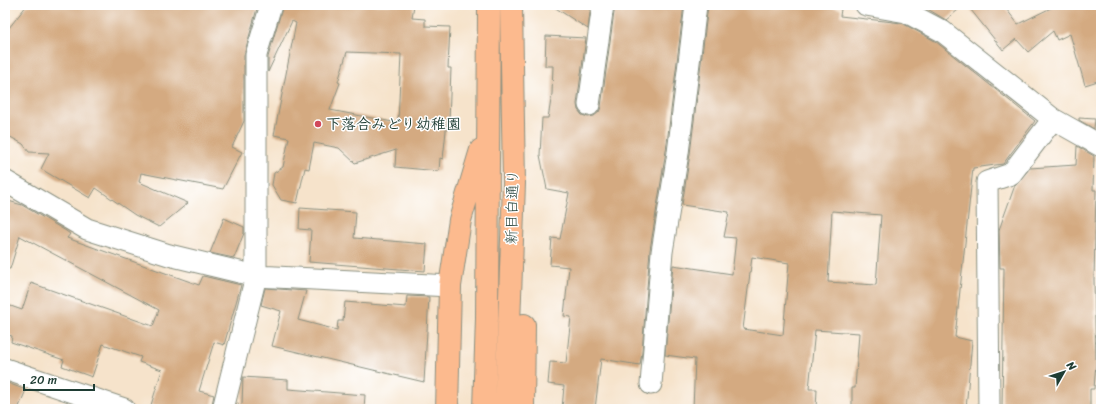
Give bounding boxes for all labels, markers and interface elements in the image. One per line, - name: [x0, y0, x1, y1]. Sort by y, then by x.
- place label: 下落合みどり幼稚園: [326, 111, 461, 137]
- marker: 下落合みどり幼稚園: [313, 119, 323, 129]
- street label: 新目白通り: [498, 169, 526, 245]
- north arrow: [1044, 352, 1084, 392]
- text: N: [1061, 356, 1081, 375]
- scale bar: [24, 366, 94, 392]
- text: 20 m: [30, 369, 57, 391]

